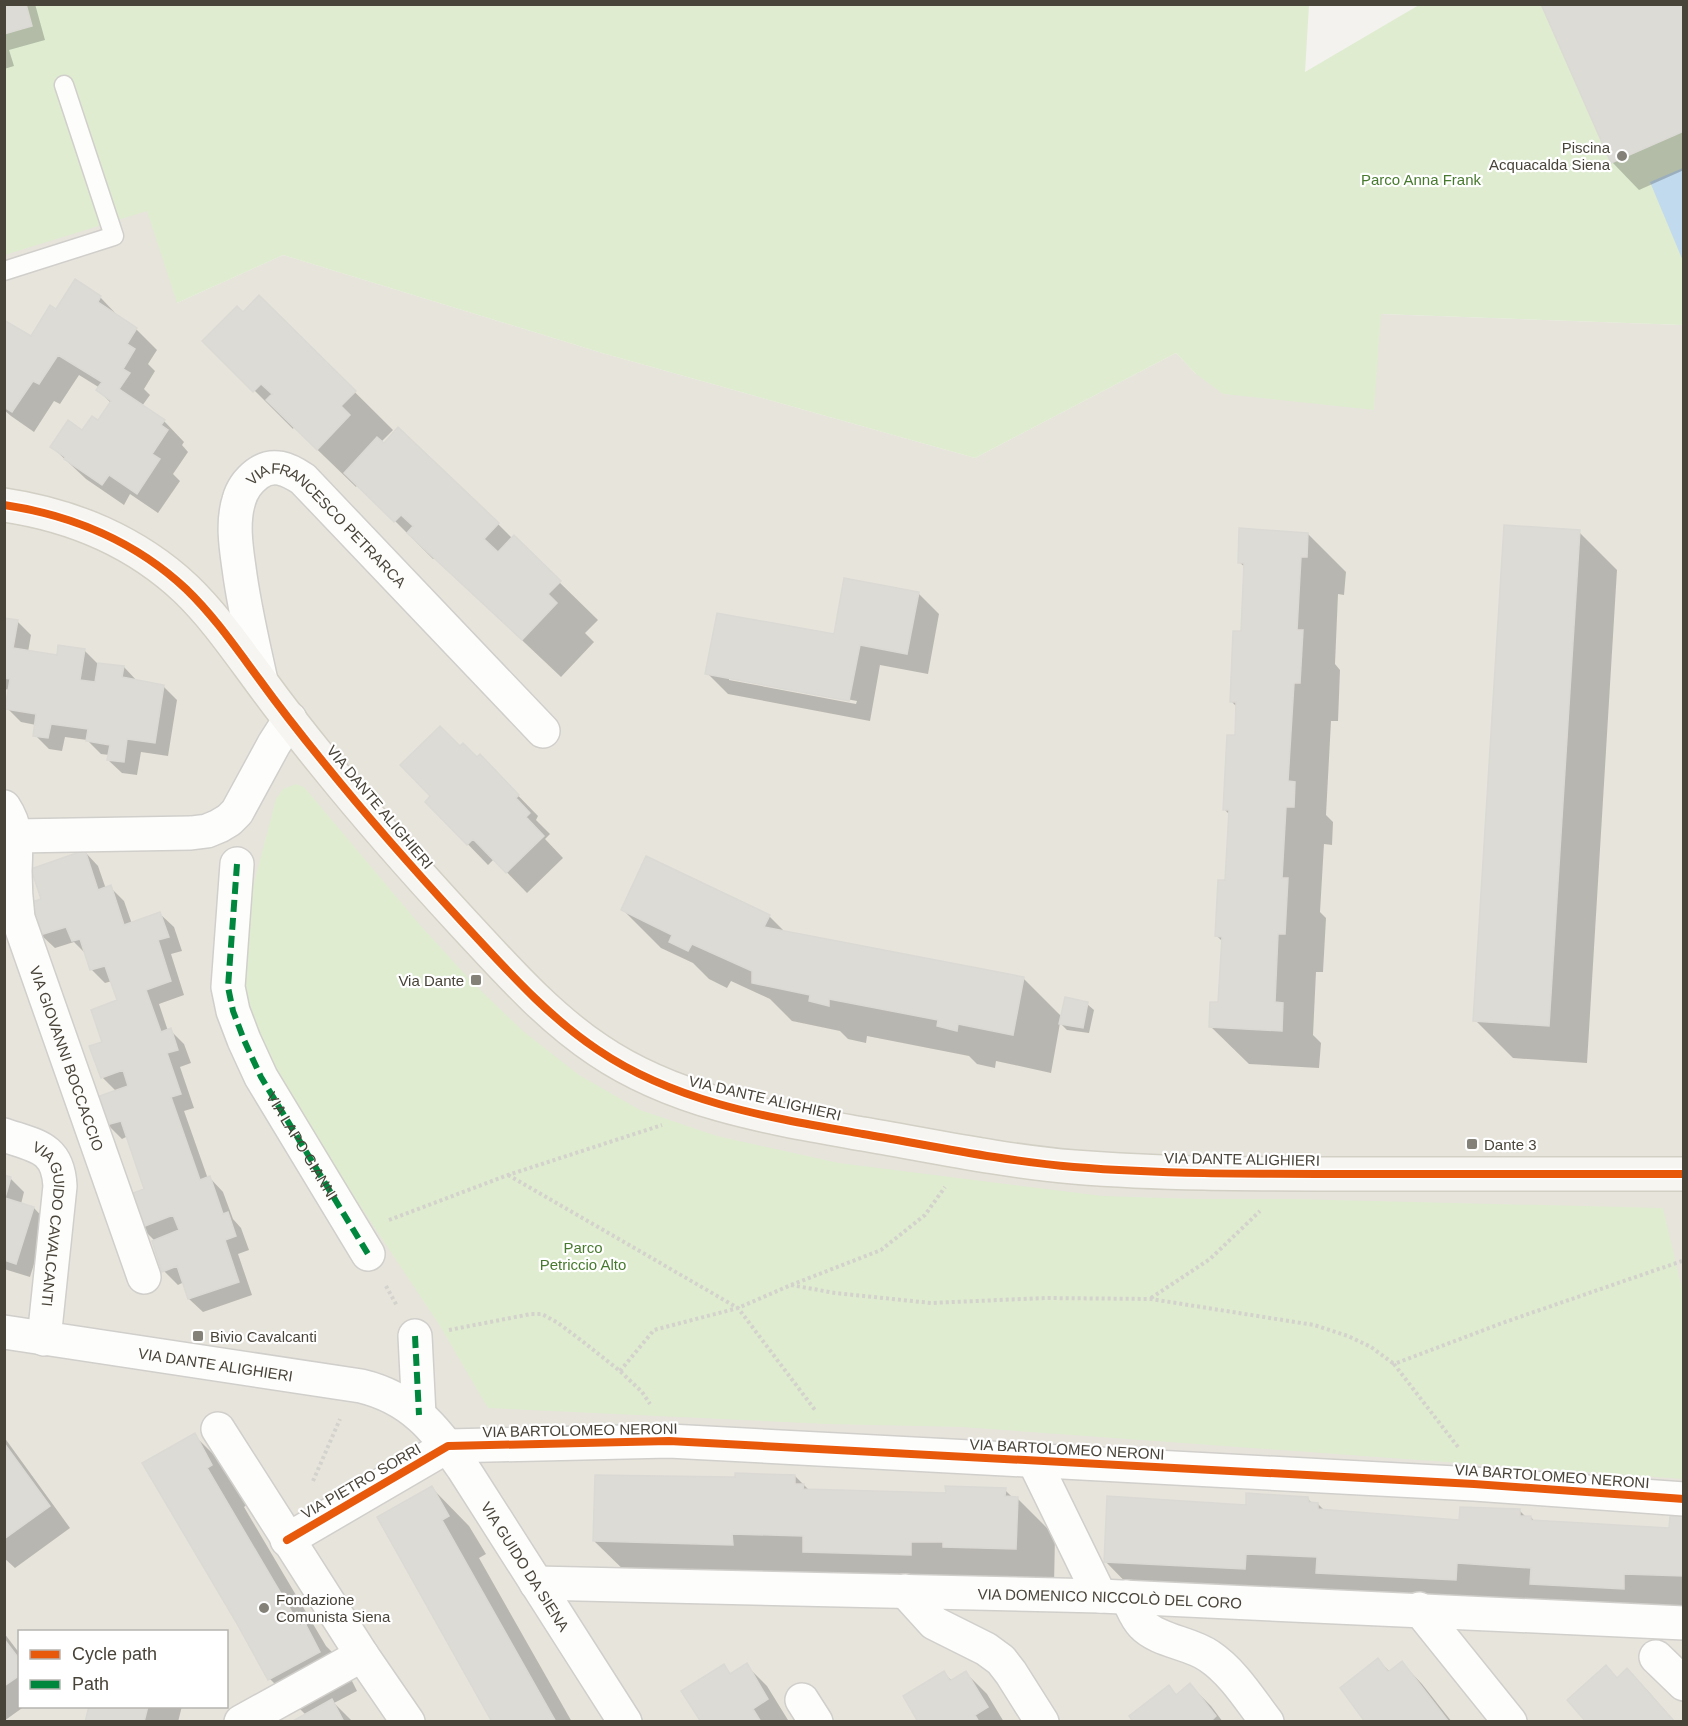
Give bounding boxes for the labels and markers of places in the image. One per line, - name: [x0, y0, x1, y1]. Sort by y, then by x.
- place label: Piscina Acquacalda Siena: [1489, 139, 1611, 173]
- marker: Piscina Acquacalda Siena: [1615, 149, 1629, 163]
- place label: Via Dante: [398, 972, 464, 989]
- marker: Via Dante: [469, 973, 483, 987]
- place label: Dante 3: [1484, 1136, 1537, 1153]
- marker: Dante 3: [1465, 1137, 1479, 1151]
- place label: Bivio Cavalcanti: [210, 1328, 317, 1345]
- marker: Bivio Cavalcanti: [191, 1329, 205, 1343]
- place label: Fondazione Comunista Siena: [276, 1591, 391, 1625]
- marker: Fondazione Comunista Siena: [257, 1601, 271, 1615]

